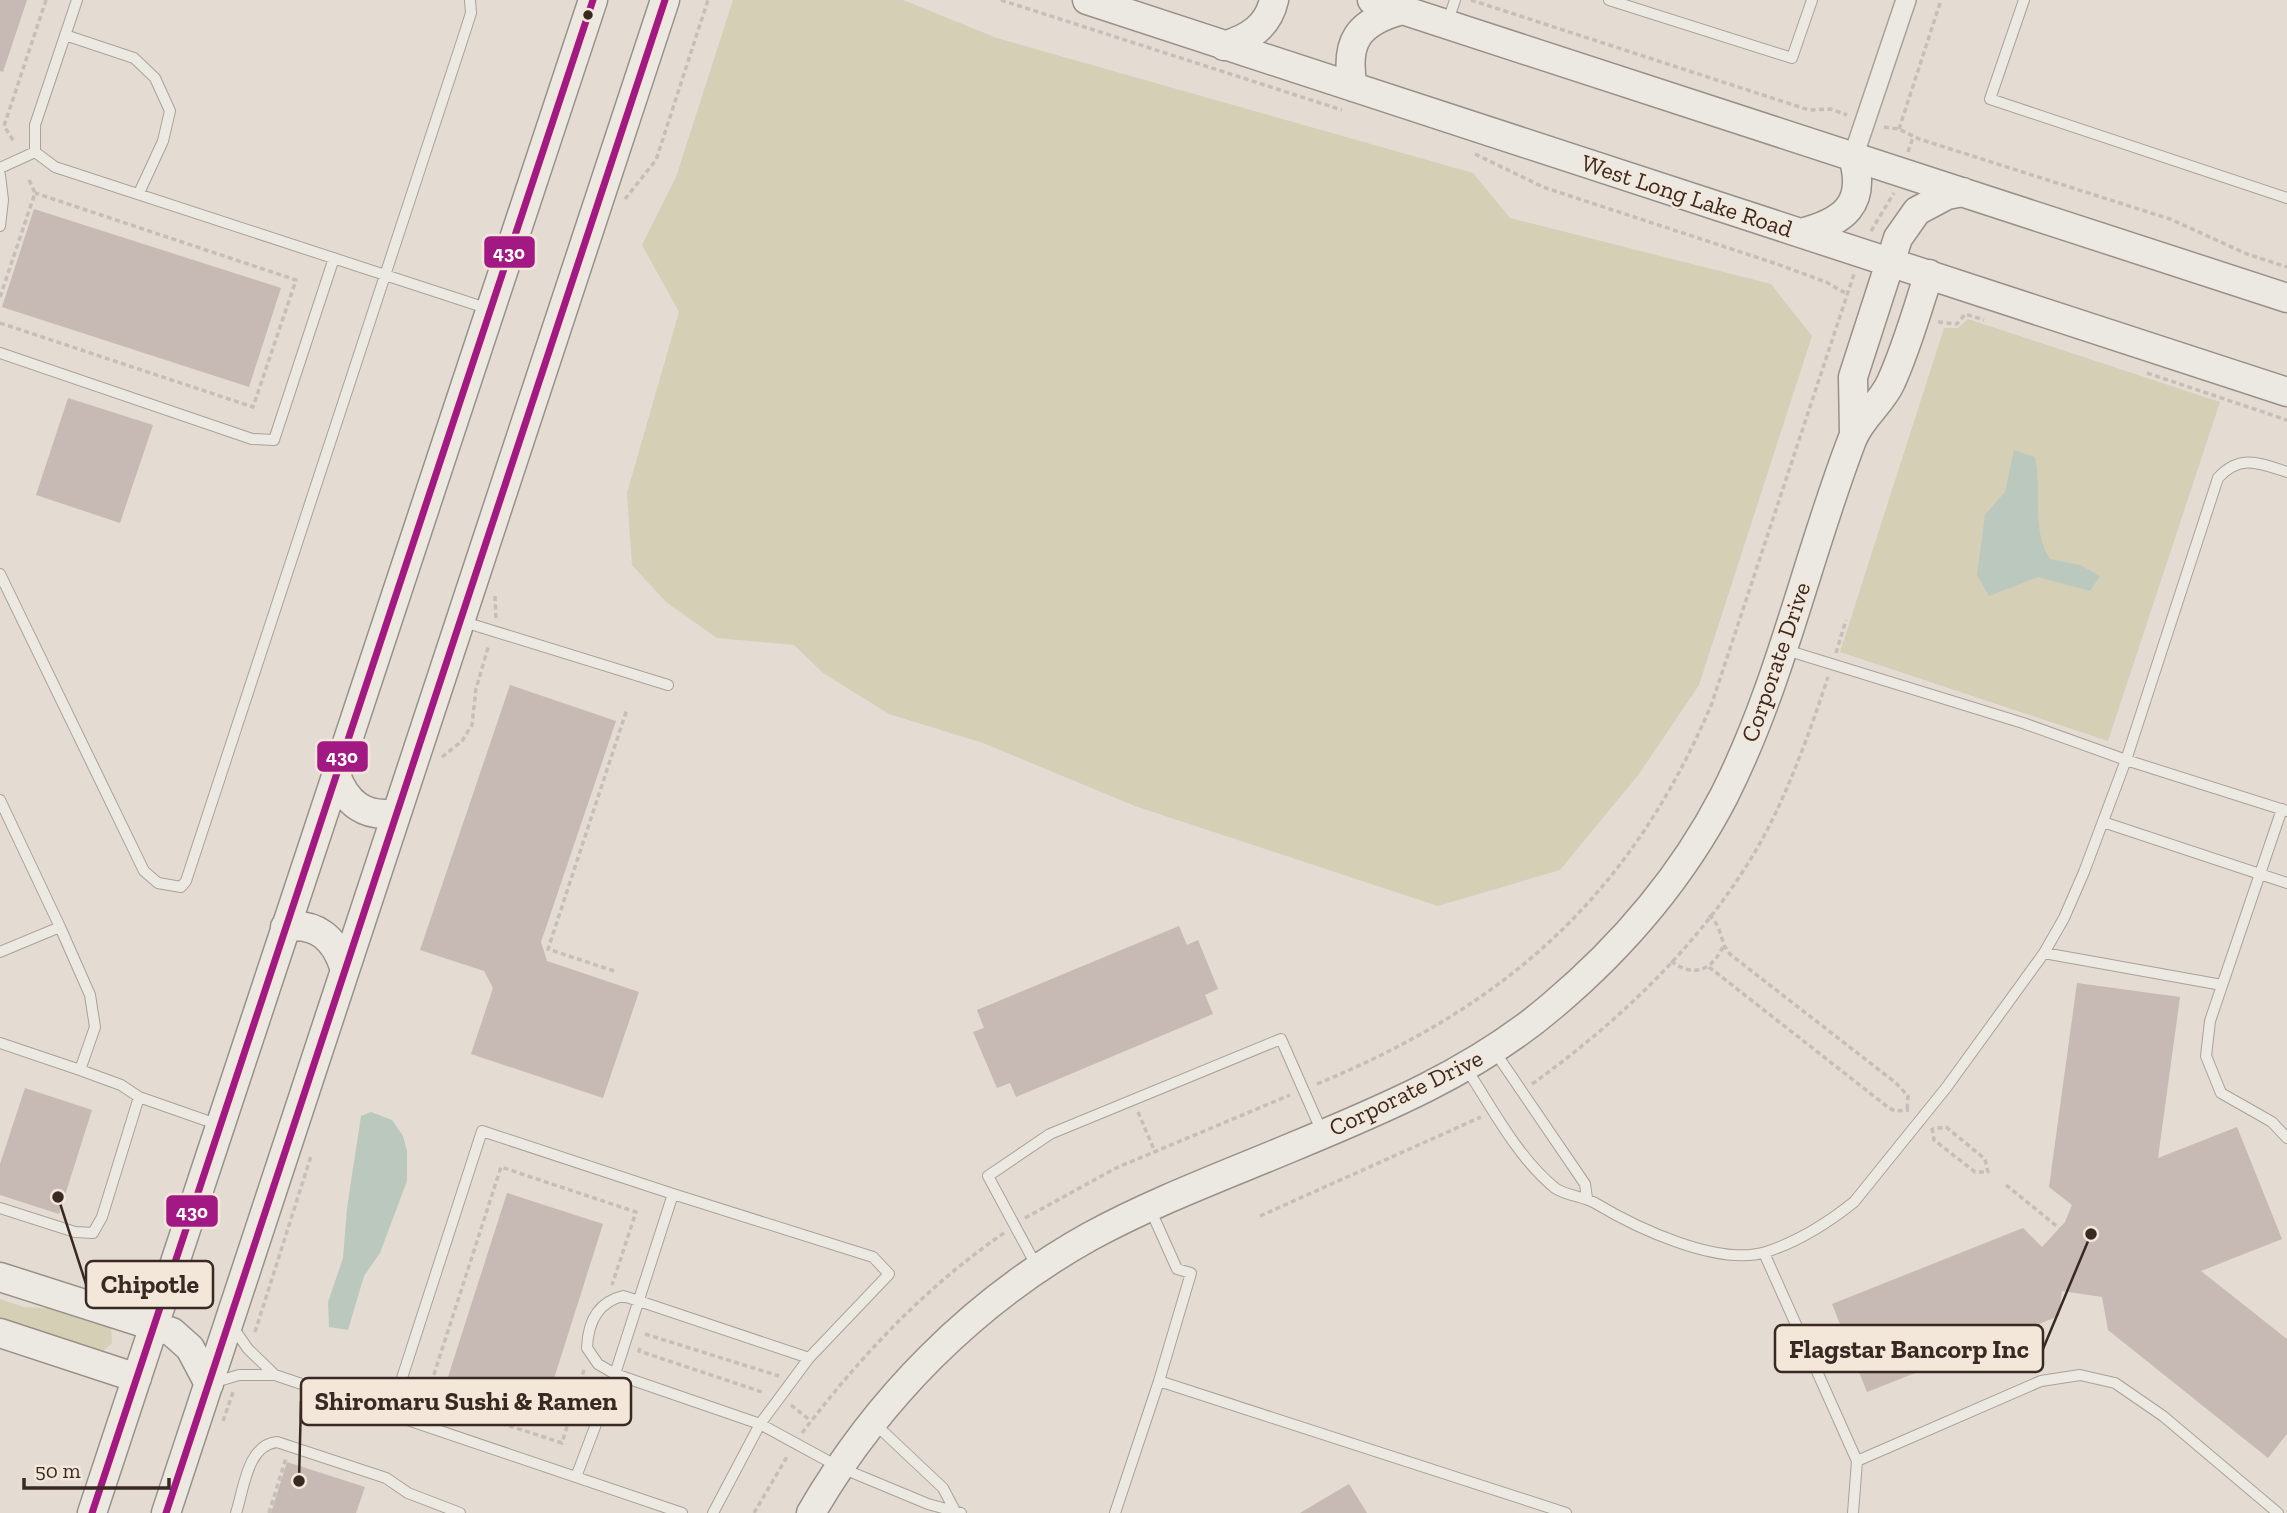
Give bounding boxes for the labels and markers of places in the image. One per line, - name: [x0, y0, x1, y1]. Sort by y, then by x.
- unlabelled marker: [581, 8, 595, 22]
- callout: Chipotle: [86, 1261, 213, 1308]
- callout: Flagstar Bancorp Inc: [1775, 1325, 2043, 1372]
- callout: Shiromaru Sushi & Ramen: [301, 1378, 631, 1425]

